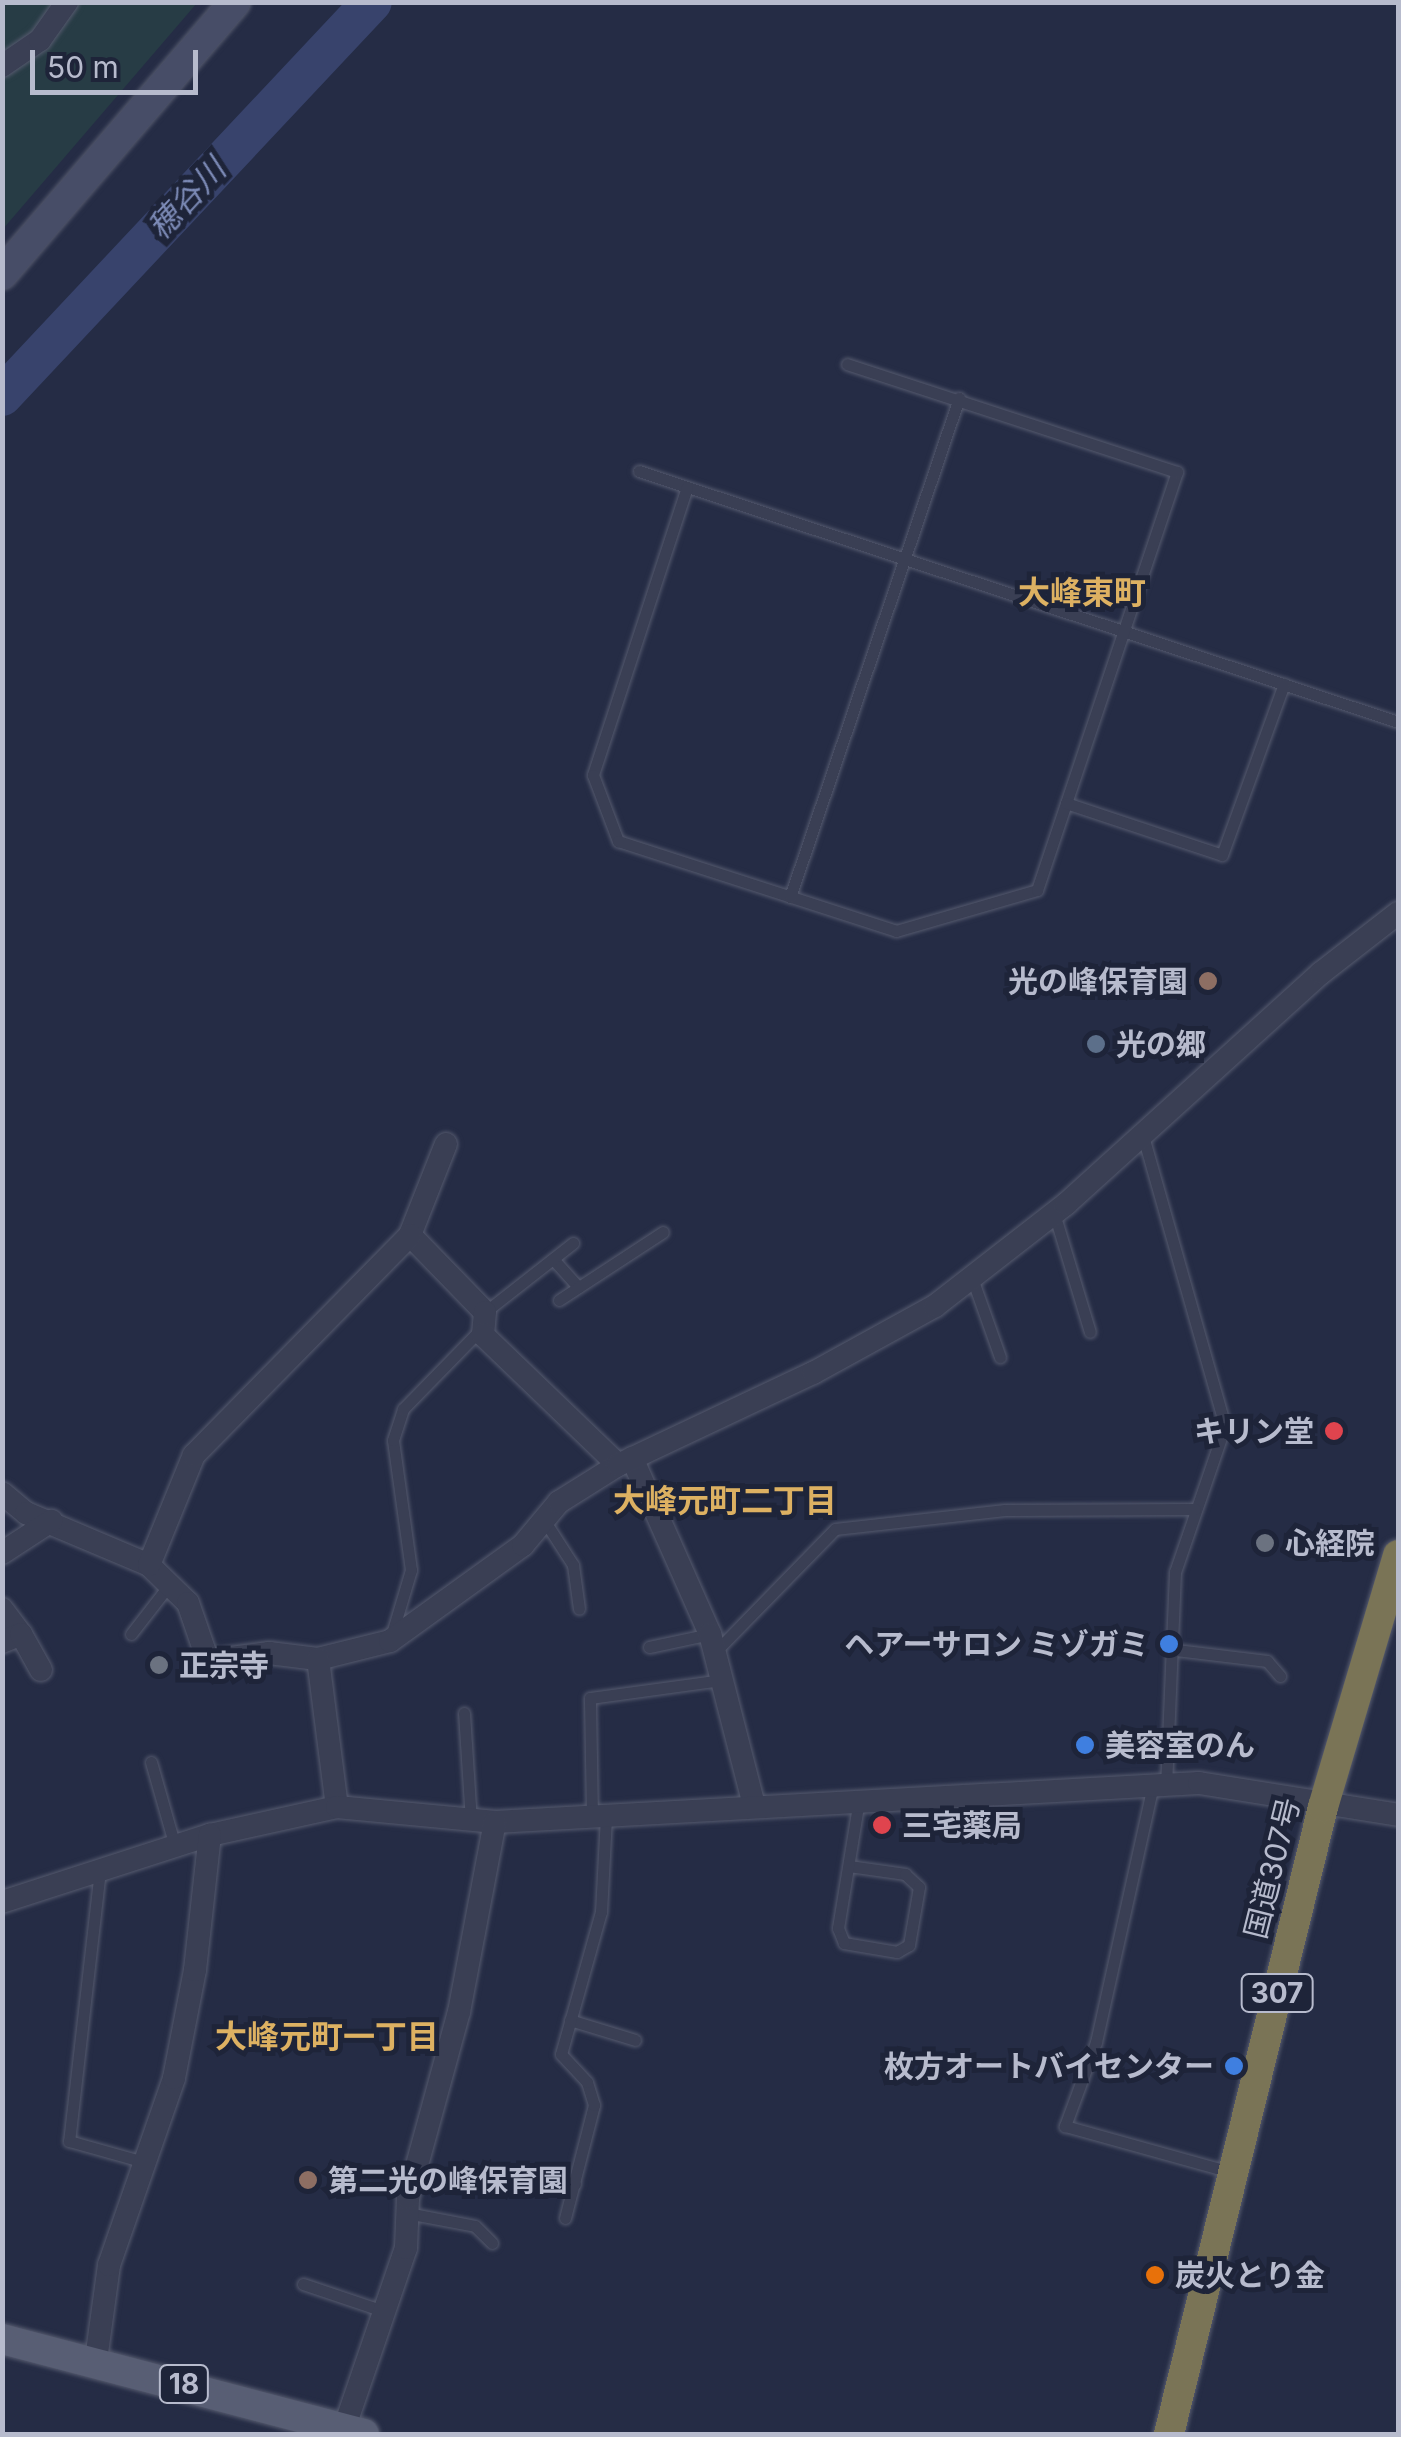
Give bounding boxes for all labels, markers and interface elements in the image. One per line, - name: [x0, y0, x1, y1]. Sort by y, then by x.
- scale bar: [35, 30, 202, 92]
- text: 50 m: [47, 49, 119, 85]
- water label: 穂谷川: [140, 151, 234, 247]
- district label: 大峰東町: [1018, 574, 1146, 612]
- place label: 光の峰保育園: [1008, 963, 1188, 999]
- marker: 光の峰保育園: [1197, 970, 1219, 992]
- place label: 光の郷: [1116, 1026, 1206, 1062]
- marker: 光の郷: [1085, 1033, 1107, 1055]
- place label: キリン堂: [1194, 1413, 1314, 1449]
- marker: キリン堂: [1323, 1420, 1345, 1442]
- district label: 大峰元町二丁目: [613, 1482, 837, 1520]
- place label: 心経院: [1285, 1525, 1375, 1561]
- marker: 心経院: [1254, 1532, 1276, 1554]
- place label: ヘアーサロン ミゾガミ: [844, 1626, 1149, 1662]
- marker: ヘアーサロン ミゾガミ: [1158, 1633, 1180, 1655]
- place label: 正宗寺: [179, 1647, 269, 1683]
- marker: 正宗寺: [148, 1654, 170, 1676]
- place label: 美容室のん: [1105, 1727, 1255, 1763]
- marker: 美容室のん: [1074, 1734, 1096, 1756]
- street label: 国道307号: [1237, 1794, 1307, 1942]
- place label: 三宅薬局: [902, 1807, 1022, 1843]
- marker: 三宅薬局: [871, 1814, 893, 1836]
- road number: 307: [1240, 1970, 1314, 2016]
- district label: 大峰元町一丁目: [215, 2018, 439, 2056]
- place label: 枚方オートバイセンター: [884, 2048, 1214, 2084]
- marker: 枚方オートバイセンター: [1223, 2055, 1245, 2077]
- place label: 第二光の峰保育園: [328, 2162, 568, 2198]
- marker: 第二光の峰保育園: [297, 2169, 319, 2191]
- place label: 炭火とり金: [1175, 2257, 1325, 2293]
- marker: 炭火とり金: [1144, 2264, 1166, 2286]
- road number: 18: [156, 2361, 212, 2407]

